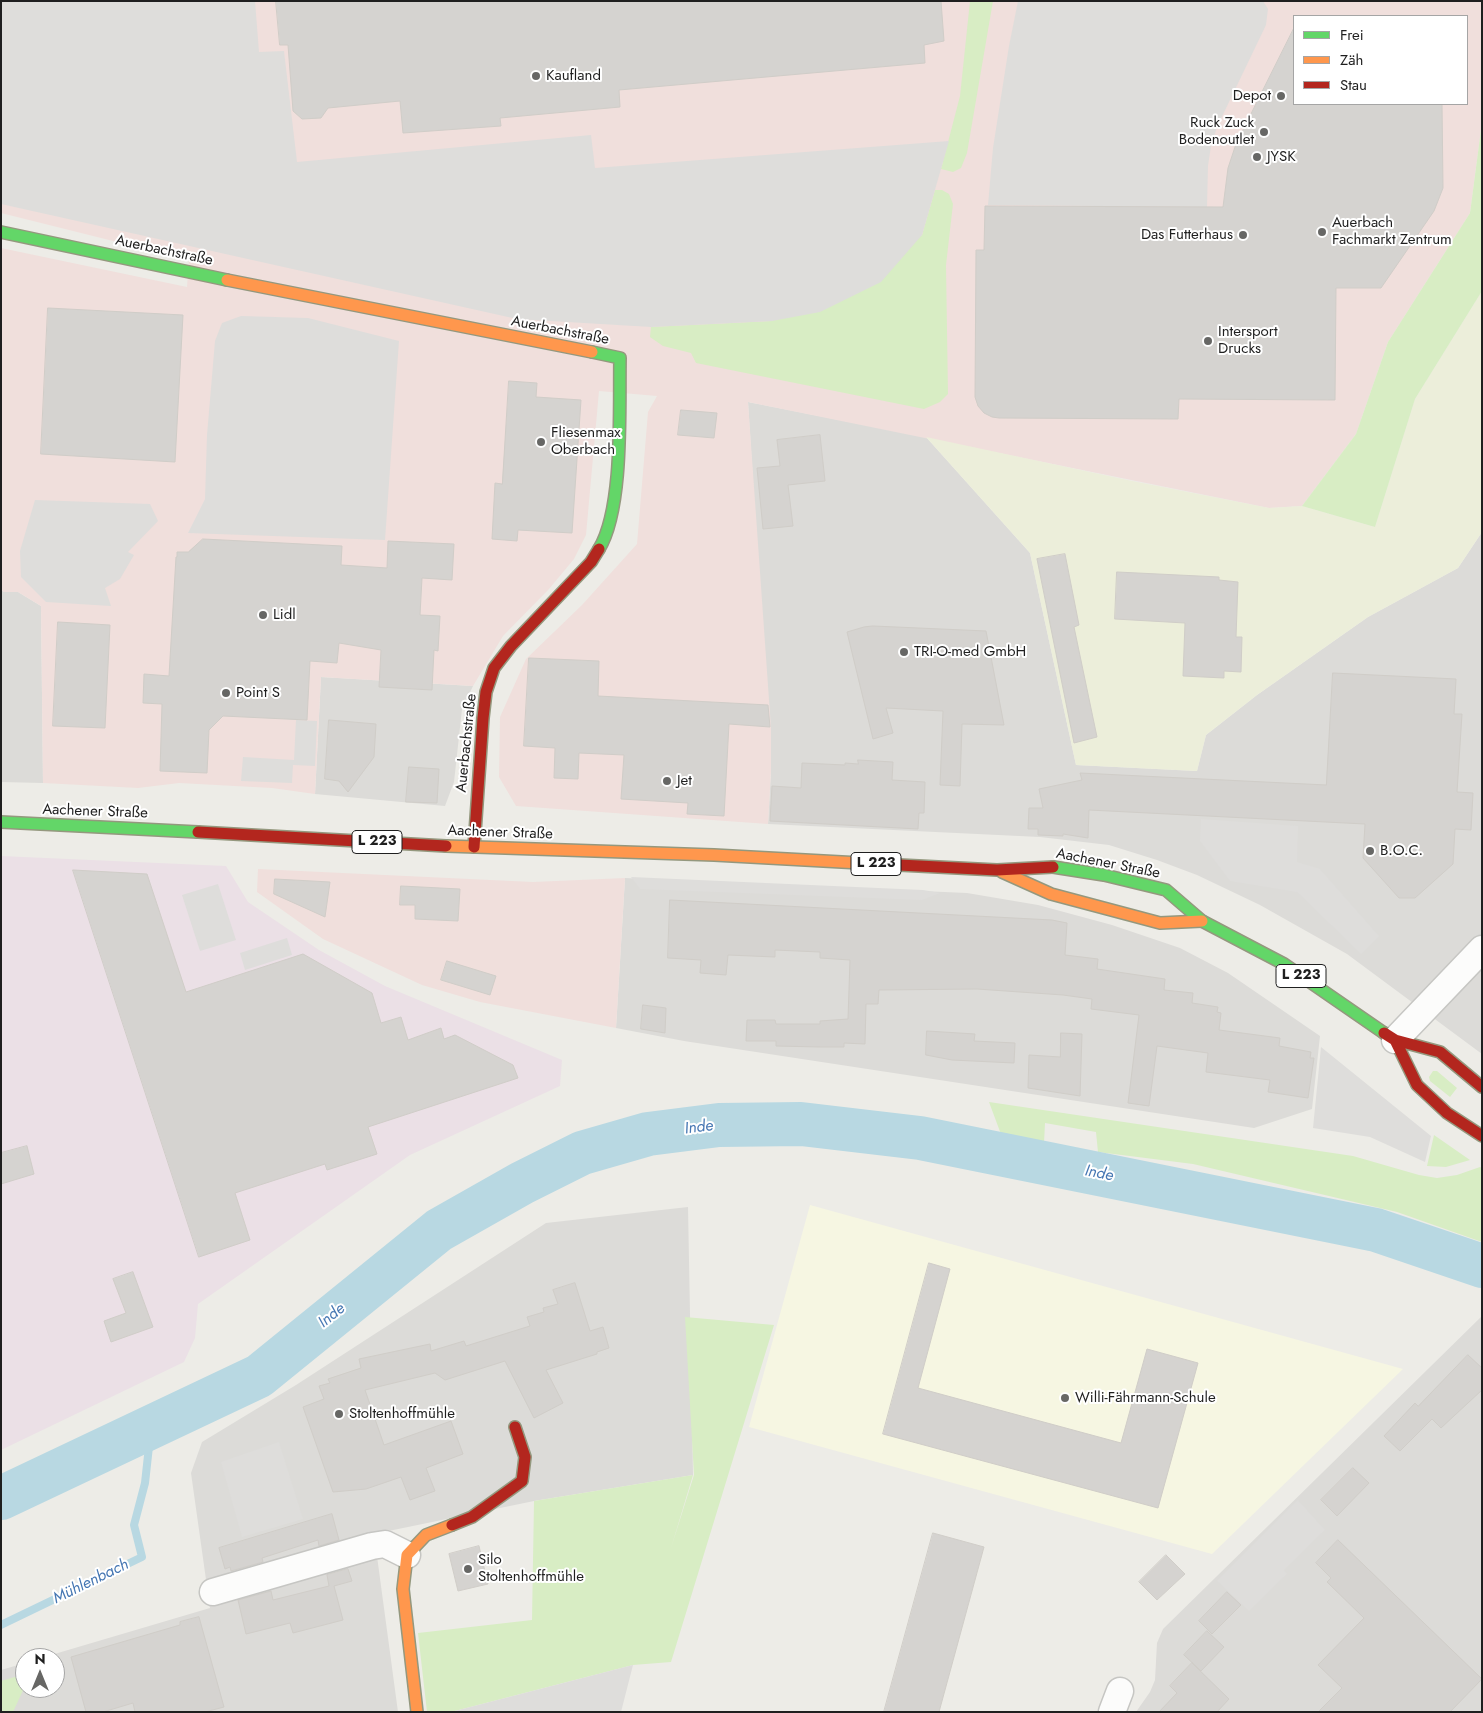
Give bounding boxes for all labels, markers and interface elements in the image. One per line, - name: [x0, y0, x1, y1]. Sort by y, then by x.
- legend: [1293, 15, 1468, 105]
- text: Frei: [1340, 24, 1364, 46]
- text: Zäh: [1340, 49, 1363, 71]
- place label: Kaufland: [546, 67, 601, 85]
- marker: Kaufland: [530, 70, 542, 82]
- text: Stau: [1340, 74, 1367, 96]
- place label: Depot: [1233, 87, 1271, 105]
- marker: Depot: [1275, 90, 1287, 102]
- place label: Ruck Zuck Bodenoutlet: [1179, 114, 1254, 149]
- marker: Ruck Zuck Bodenoutlet: [1258, 126, 1270, 138]
- place label: JYSK: [1267, 148, 1296, 166]
- marker: JYSK: [1251, 151, 1263, 163]
- place label: Auerbach Fachmarkt Zentrum: [1332, 214, 1452, 249]
- place label: Das Futterhaus: [1141, 226, 1233, 244]
- marker: Auerbach Fachmarkt Zentrum: [1316, 226, 1328, 238]
- marker: Das Futterhaus: [1237, 229, 1249, 241]
- street label: Auerbachstraße: [114, 232, 214, 270]
- street label: Auerbachstraße: [510, 313, 610, 349]
- place label: Intersport Drucks: [1218, 323, 1278, 358]
- marker: Intersport Drucks: [1202, 335, 1214, 347]
- place label: Fliesenmax Oberbach: [551, 424, 620, 459]
- marker: Fliesenmax Oberbach: [535, 436, 547, 448]
- place label: Lidl: [273, 606, 296, 624]
- marker: Lidl: [257, 609, 269, 621]
- place label: TRI-O-med GmbH: [914, 643, 1026, 661]
- marker: TRI-O-med GmbH: [898, 646, 910, 658]
- place label: Point S: [236, 684, 280, 702]
- marker: Point S: [220, 687, 232, 699]
- street label: Auerbachstraße: [453, 693, 481, 793]
- place label: Jet: [677, 772, 692, 790]
- marker: Jet: [661, 775, 673, 787]
- street label: Aachener Straße: [42, 801, 148, 823]
- street label: Aachener Straße: [447, 822, 553, 844]
- road number: L 223: [352, 830, 402, 854]
- place label: B.O.C.: [1380, 842, 1423, 860]
- street label: Aachener Straße: [1054, 845, 1162, 883]
- marker: B.O.C.: [1364, 845, 1376, 857]
- road number: L 223: [851, 852, 901, 876]
- road number: L 223: [1276, 964, 1326, 988]
- water label: Inde: [684, 1117, 714, 1139]
- water label: Inde: [1083, 1162, 1115, 1186]
- water label: Inde: [315, 1299, 349, 1333]
- place label: Willi-Fährmann-Schule: [1075, 1389, 1216, 1407]
- marker: Willi-Fährmann-Schule: [1059, 1392, 1071, 1404]
- place label: Stoltenhoffmühle: [349, 1405, 455, 1423]
- marker: Stoltenhoffmühle: [333, 1408, 345, 1420]
- place label: Silo Stoltenhoffmühle: [478, 1551, 584, 1586]
- water label: Mühlenbach: [50, 1555, 132, 1609]
- marker: Silo Stoltenhoffmühle: [462, 1563, 474, 1575]
- north arrow: [15, 1648, 65, 1698]
- text: N: [34, 1649, 46, 1669]

